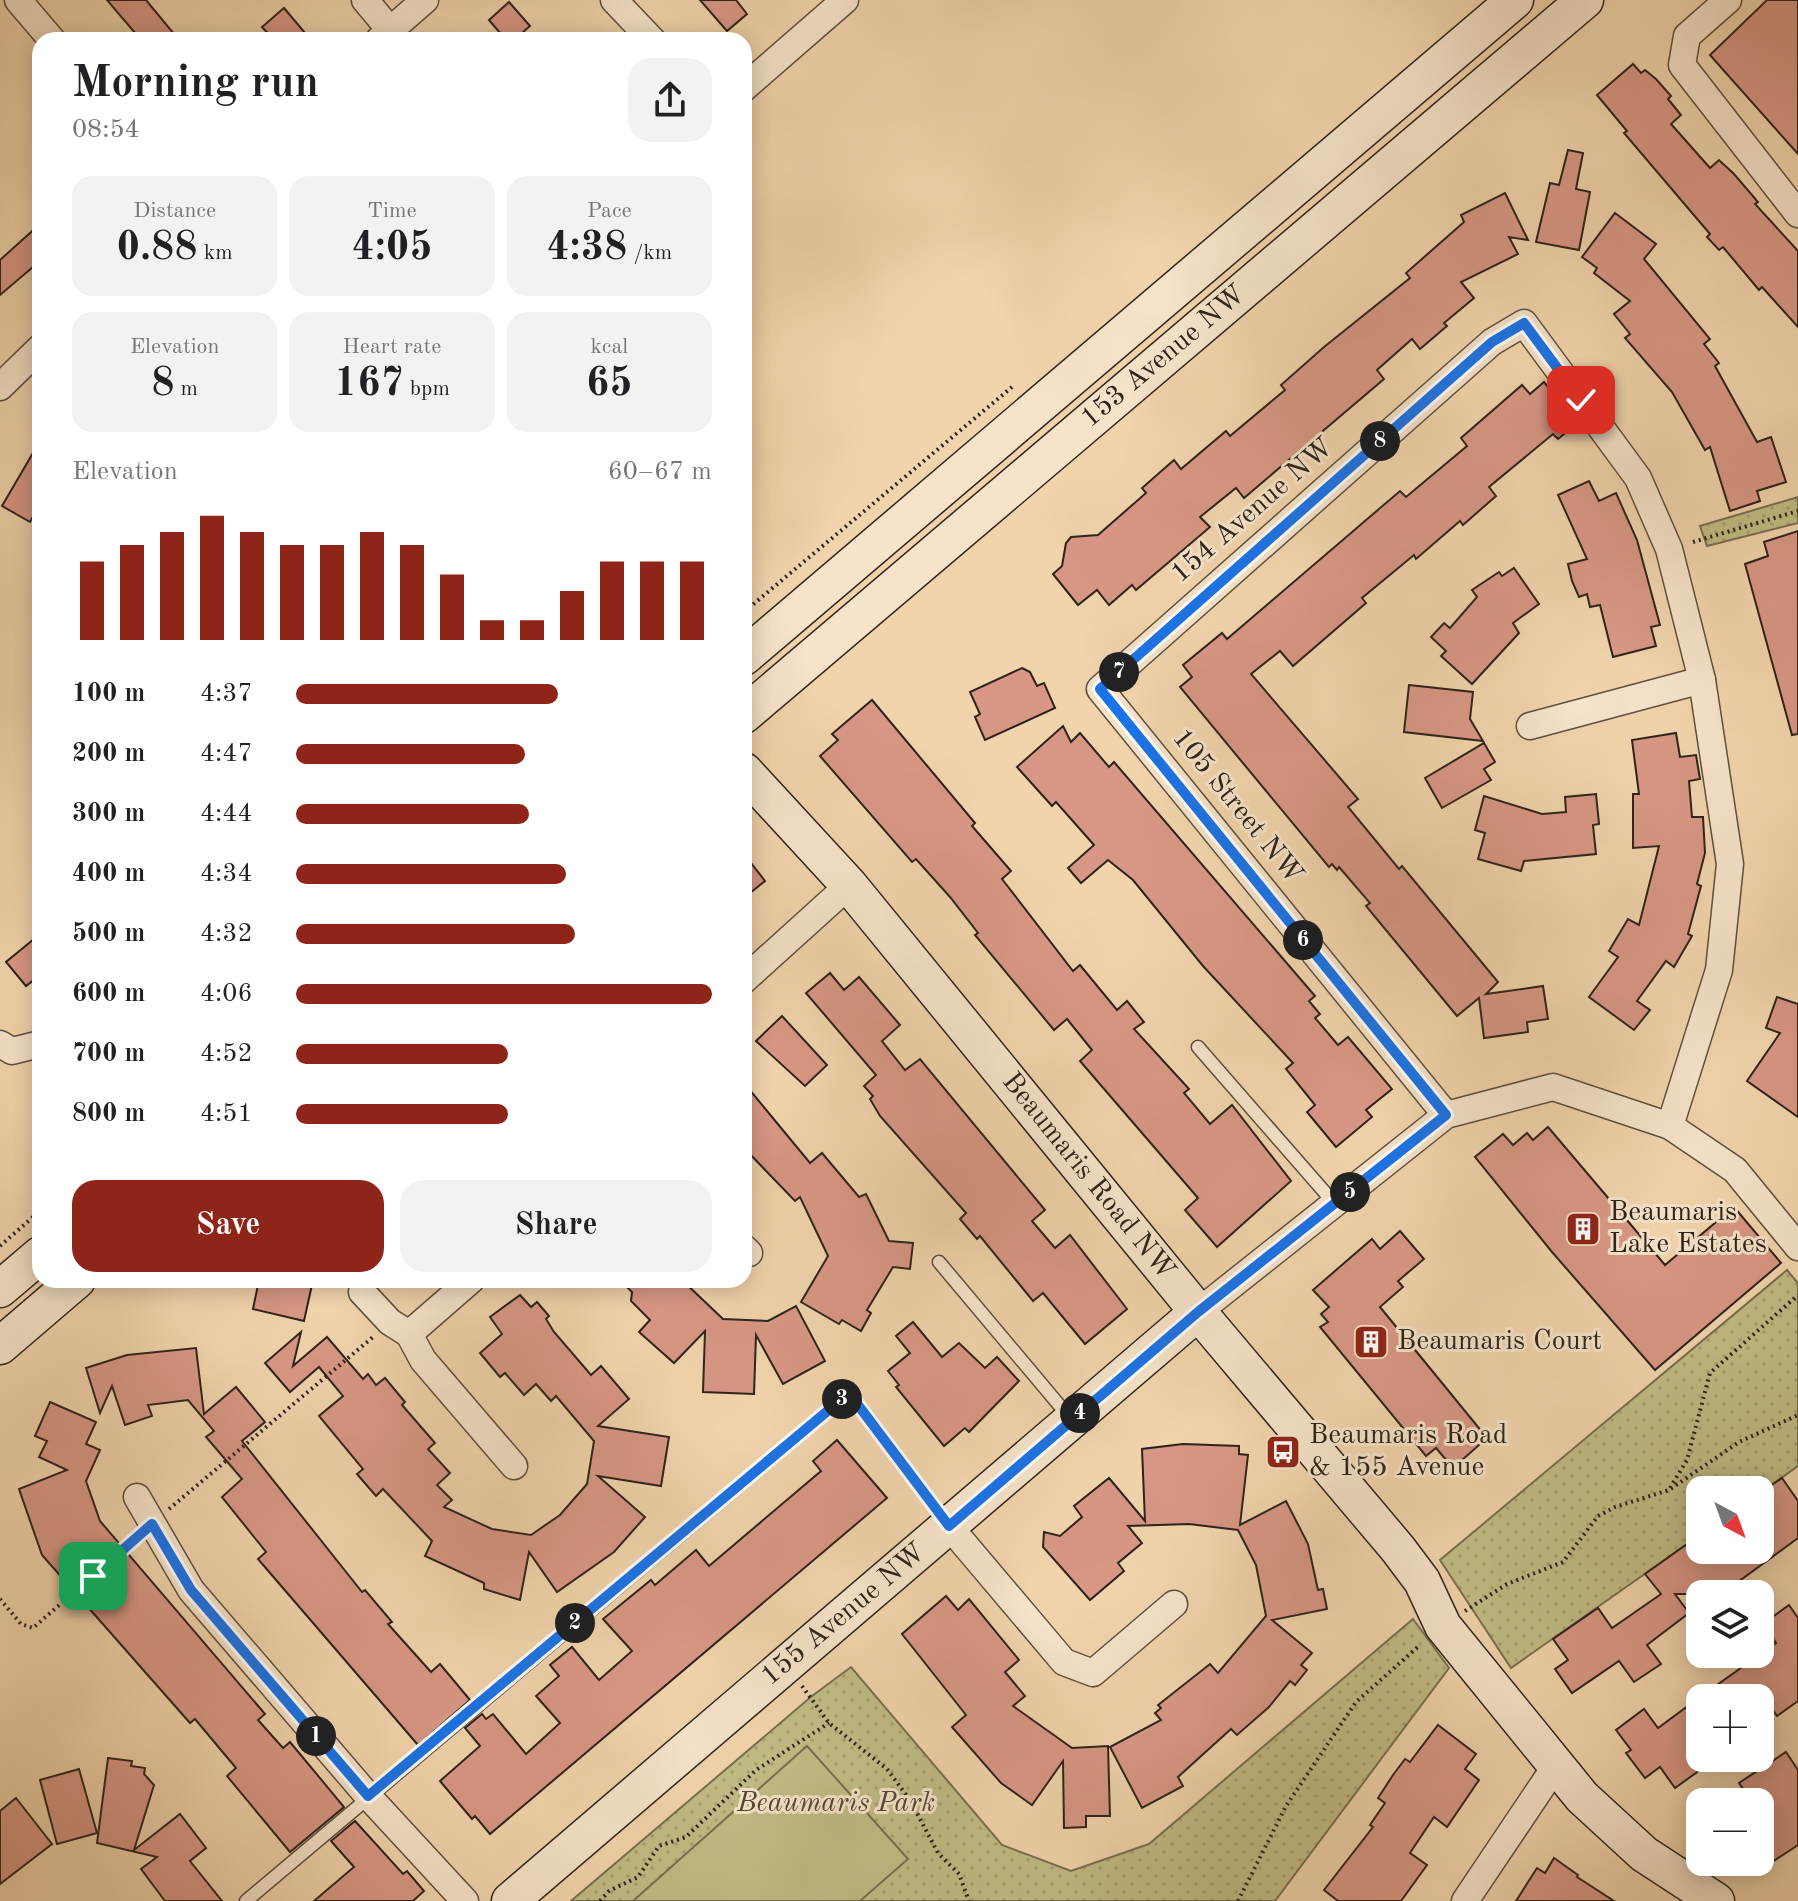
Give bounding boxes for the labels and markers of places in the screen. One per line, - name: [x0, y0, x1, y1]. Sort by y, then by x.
- pin: [1547, 366, 1615, 434]
- pin: 8: [1360, 421, 1400, 461]
- pin: 7: [1099, 652, 1139, 692]
- pin: 6: [1283, 920, 1323, 960]
- pin: 5: [1330, 1172, 1370, 1212]
- place label: Beaumaris Lake Estates: [1609, 1199, 1767, 1259]
- building icon: Beaumaris Lake Estates: [1564, 1210, 1602, 1248]
- building icon: Beaumaris Court: [1352, 1323, 1390, 1361]
- place label: Beaumaris Court: [1397, 1328, 1602, 1356]
- pin: 3: [822, 1379, 862, 1419]
- pin: 4: [1060, 1393, 1100, 1433]
- place label: Beaumaris Road & 155 Avenue: [1309, 1422, 1507, 1482]
- bus stop icon: Beaumaris Road & 155 Avenue: [1264, 1433, 1302, 1471]
- pin: [59, 1542, 127, 1610]
- pin: 2: [555, 1603, 595, 1643]
- pin: 1: [296, 1716, 336, 1756]

